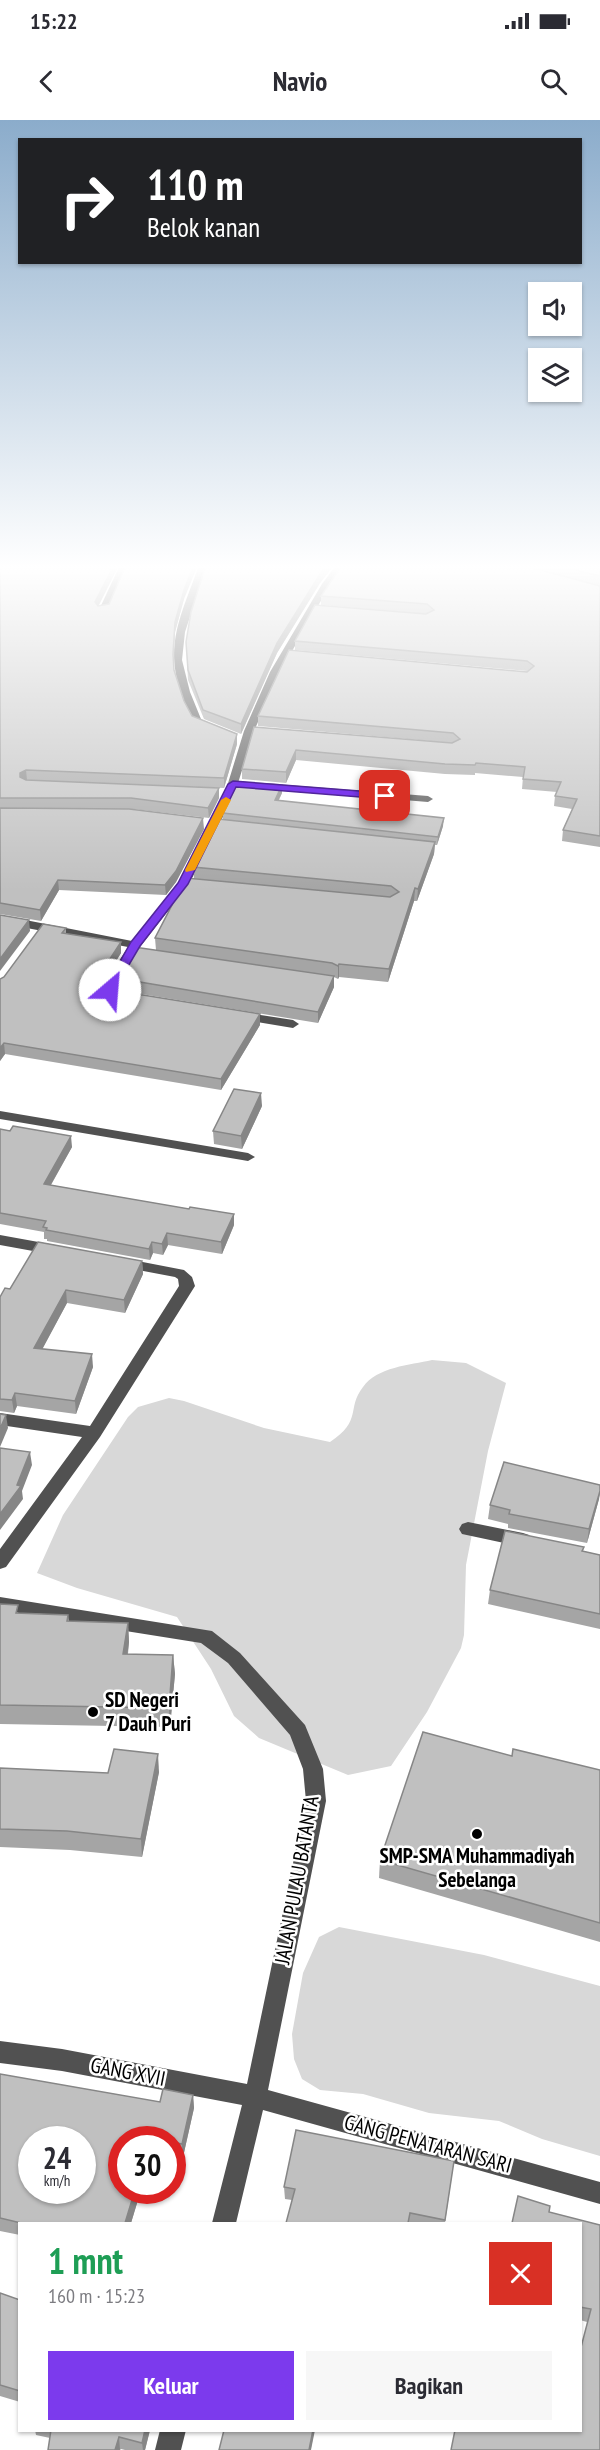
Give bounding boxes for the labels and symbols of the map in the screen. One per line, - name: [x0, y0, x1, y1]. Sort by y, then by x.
- pin: [359, 770, 410, 821]
- position arrow: [78, 958, 142, 1022]
- place label: SD Negeri 7 Dauh Puri: [105, 1686, 191, 1737]
- marker: SD Negeri 7 Dauh Puri: [86, 1705, 100, 1719]
- street label: JALAN PULAU BATANTA: [268, 1794, 325, 1967]
- marker: SMP-SMA Muhammadiyah Sebelanga: [470, 1827, 484, 1841]
- place label: SMP-SMA Muhammadiyah Sebelanga: [380, 1842, 574, 1893]
- street label: GANG XVII: [88, 2051, 168, 2092]
- street label: GANG PENATARAN SARI: [341, 2108, 515, 2179]
- speed limit sign: 30: [108, 2126, 186, 2204]

